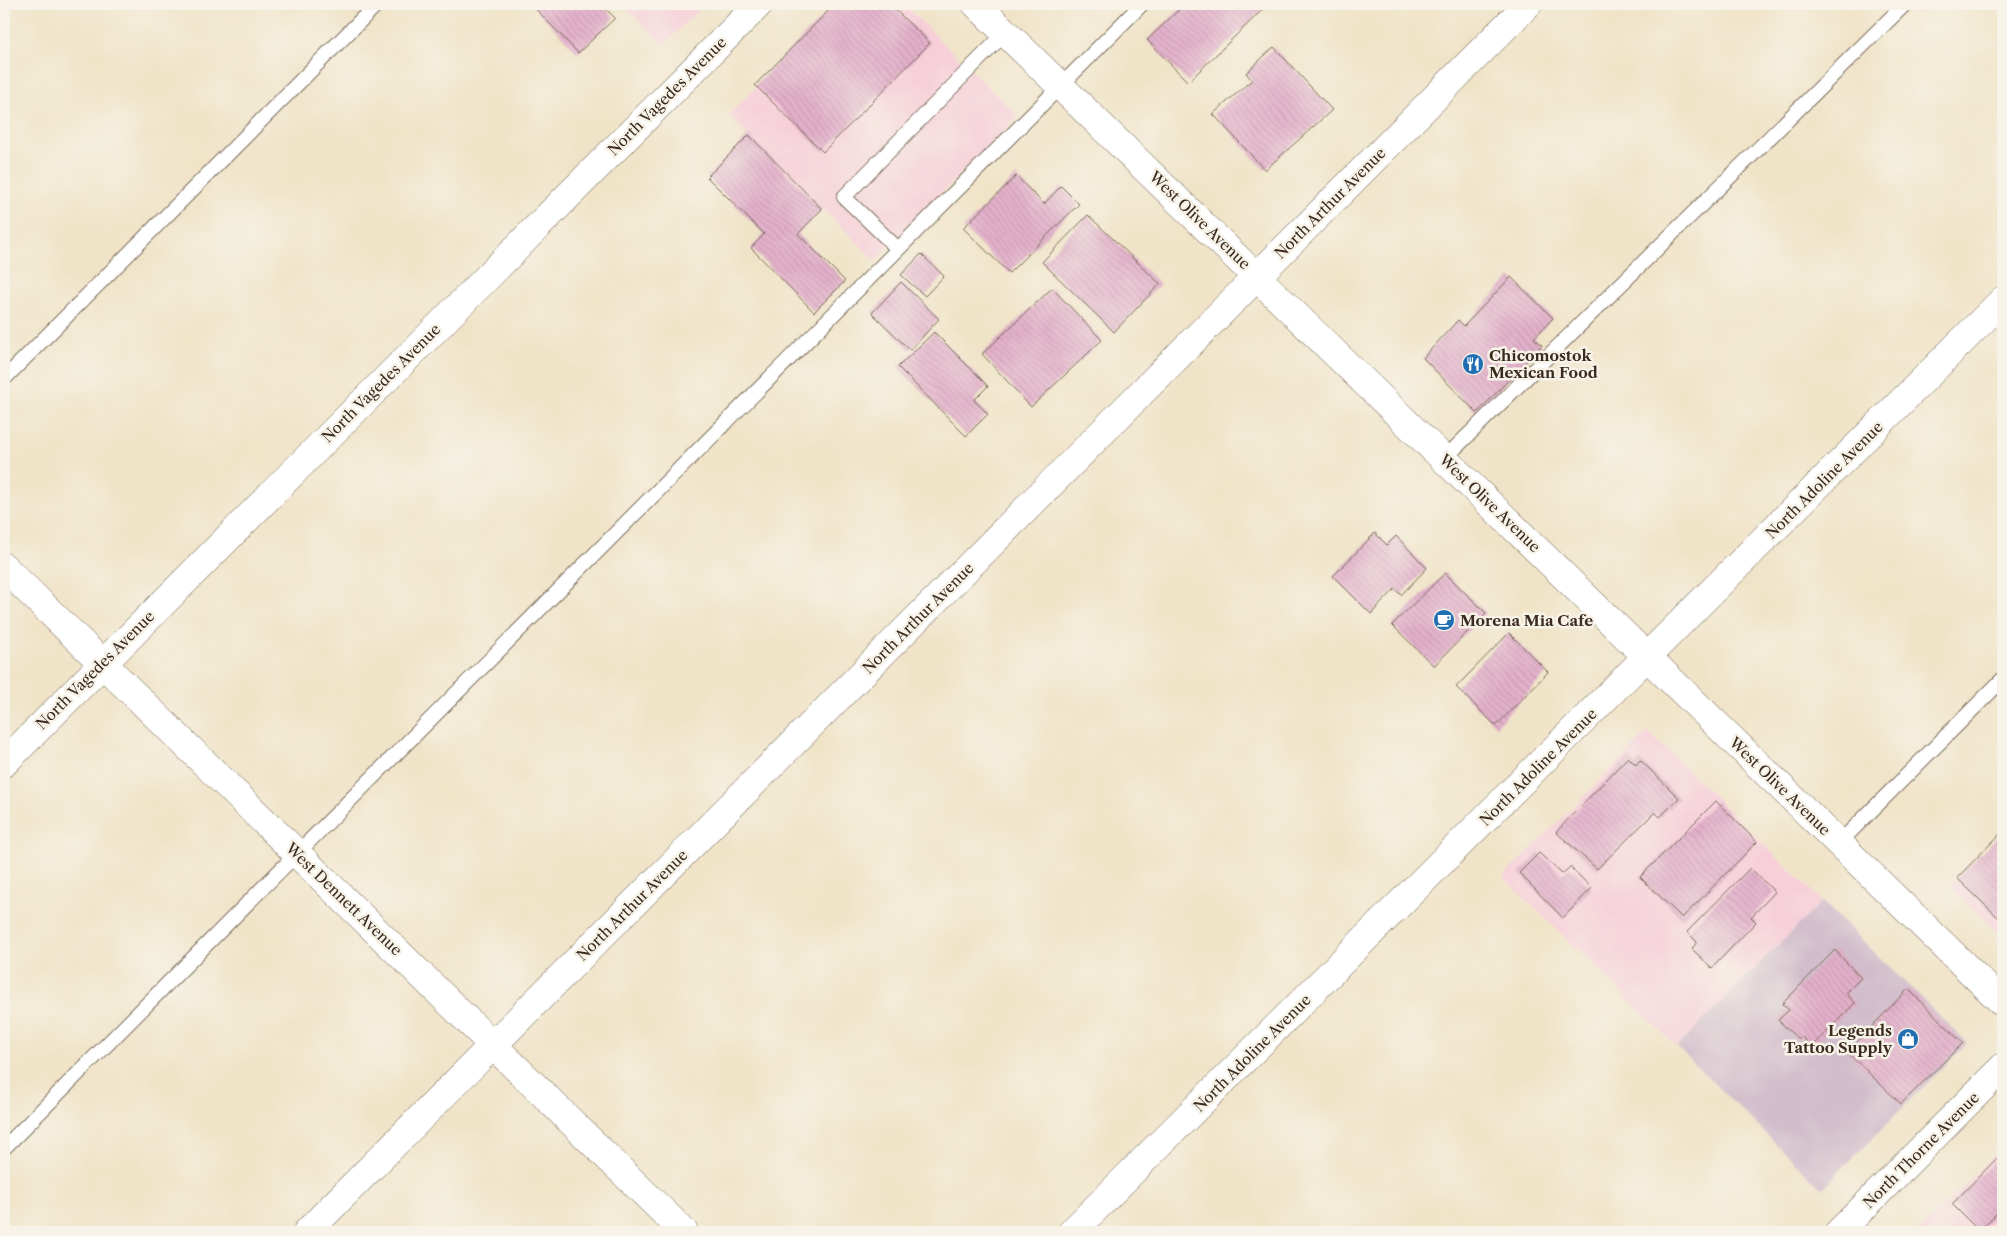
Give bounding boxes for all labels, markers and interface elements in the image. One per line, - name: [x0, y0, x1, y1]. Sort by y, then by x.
- street label: North Vagedes Avenue: [604, 33, 730, 159]
- street label: North Arthur Avenue: [1270, 143, 1390, 263]
- street label: West Olive Avenue: [1145, 166, 1255, 273]
- street label: North Vagedes Avenue: [318, 320, 444, 446]
- place label: Chicomostok Mexican Food: [1489, 346, 1598, 382]
- restaurant icon: Chicomostok Mexican Food: [1461, 352, 1485, 376]
- street label: North Adoline Avenue: [1761, 417, 1887, 543]
- street label: West Olive Avenue: [1435, 449, 1545, 556]
- street label: North Arthur Avenue: [858, 558, 978, 678]
- street label: North Vagedes Avenue: [32, 607, 158, 733]
- cafe icon: Morena Mia Cafe: [1432, 608, 1456, 632]
- place label: Morena Mia Cafe: [1460, 611, 1593, 630]
- street label: North Adoline Avenue: [1475, 704, 1601, 830]
- street label: West Olive Avenue: [1725, 732, 1835, 839]
- street label: West Dennett Avenue: [281, 838, 406, 959]
- street label: North Arthur Avenue: [572, 845, 692, 965]
- street label: North Adoline Avenue: [1189, 990, 1315, 1116]
- place label: Legends Tattoo Supply: [1784, 1021, 1893, 1057]
- shop icon: Legends Tattoo Supply: [1896, 1027, 1920, 1051]
- street label: North Thorne Avenue: [1859, 1088, 1983, 1212]

